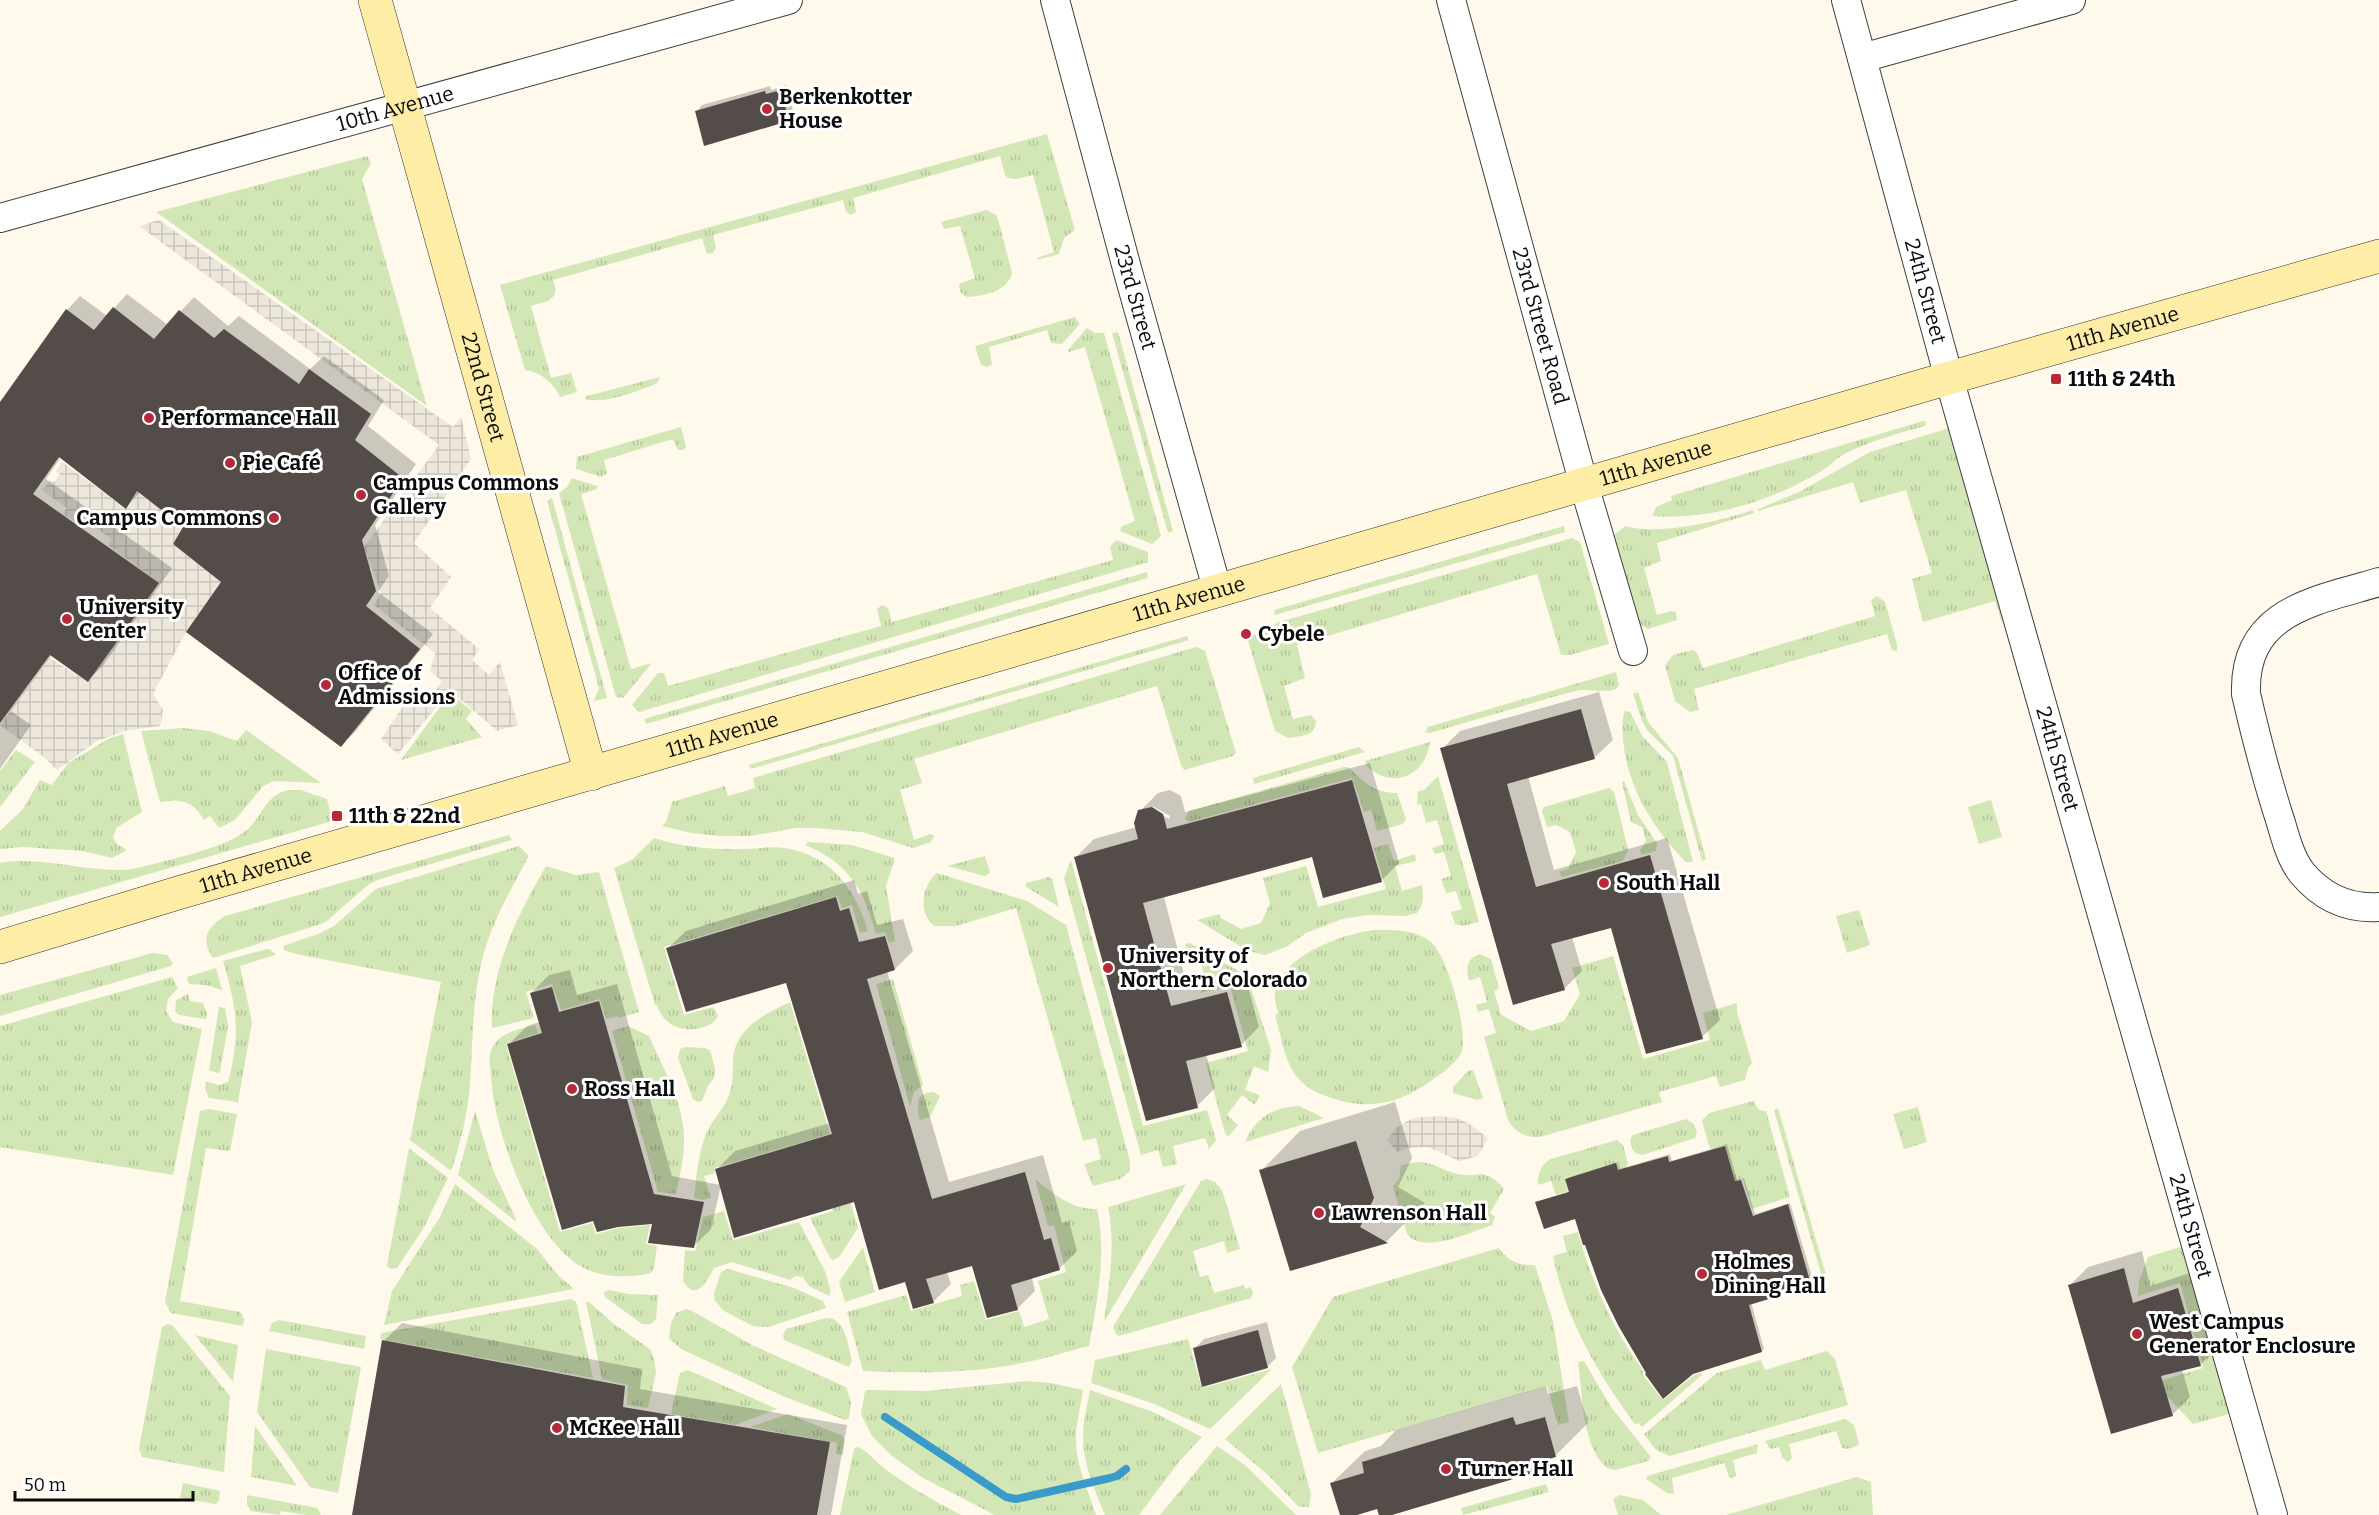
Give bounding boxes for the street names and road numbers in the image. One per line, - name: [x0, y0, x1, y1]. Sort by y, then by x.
- street label: 10th Avenue: [334, 80, 457, 137]
- street label: 24th Street: [1899, 236, 1952, 347]
- street label: 23rd Street: [1108, 242, 1162, 353]
- street label: 23rd Street Road: [1507, 245, 1574, 407]
- street label: 11th Avenue: [2064, 300, 2182, 357]
- street label: 22nd Street: [455, 330, 511, 445]
- street label: 11th Avenue: [1597, 435, 1715, 492]
- street label: 11th Avenue: [1130, 570, 1248, 628]
- street label: 24th Street: [2030, 704, 2085, 815]
- street label: 11th Avenue: [663, 706, 782, 763]
- street label: 11th Avenue: [197, 842, 315, 899]
- street label: 24th Street: [2164, 1171, 2218, 1282]

